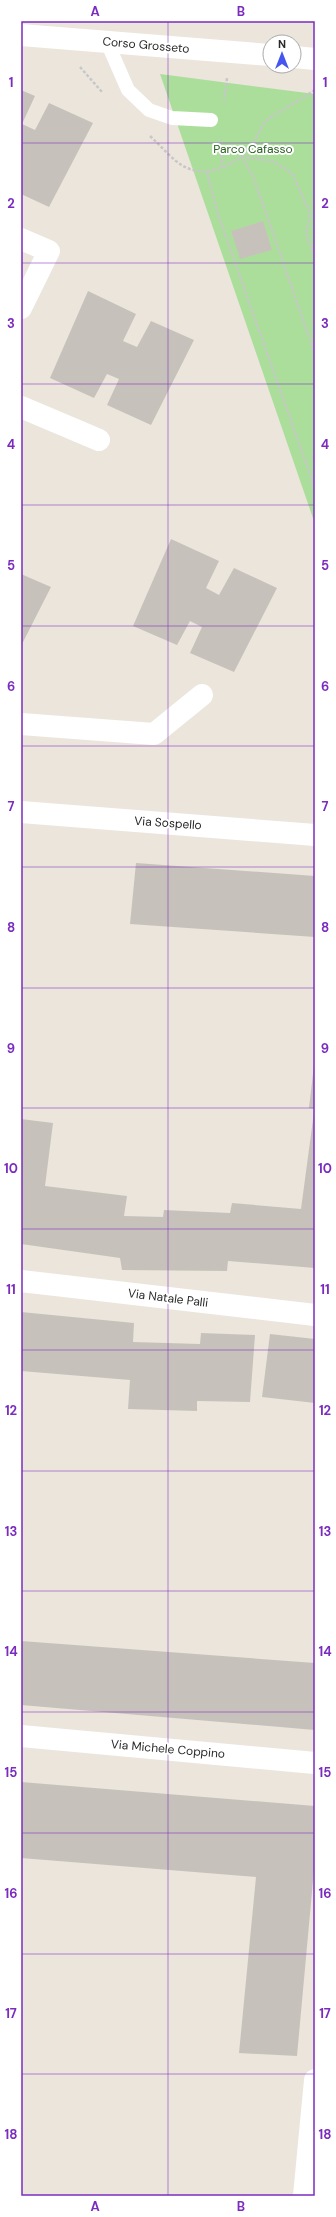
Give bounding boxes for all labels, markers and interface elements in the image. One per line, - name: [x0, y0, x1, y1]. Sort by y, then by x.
- text: A: [90, 3, 100, 20]
- text: B: [237, 3, 245, 20]
- street label: Corso Grosseto: [102, 33, 190, 57]
- north arrow: [262, 34, 302, 74]
- text: N: [278, 37, 286, 51]
- text: 1: [9, 74, 13, 91]
- text: 1: [323, 74, 327, 91]
- park label: Parco Cafasso: [213, 141, 293, 157]
- text: 2: [7, 195, 15, 212]
- text: 2: [321, 195, 329, 212]
- text: 3: [7, 315, 15, 332]
- text: 3: [321, 315, 329, 332]
- text: 4: [7, 436, 15, 453]
- text: 4: [321, 436, 329, 453]
- text: 5: [7, 557, 15, 574]
- text: 5: [321, 557, 329, 574]
- text: 6: [7, 678, 15, 695]
- text: 6: [321, 678, 329, 695]
- text: 7: [8, 798, 15, 815]
- text: 7: [322, 798, 329, 815]
- street label: Via Sospello: [134, 813, 202, 833]
- text: 8: [7, 919, 15, 936]
- text: 8: [321, 919, 329, 936]
- text: 9: [7, 1040, 15, 1057]
- text: 9: [321, 1040, 329, 1057]
- text: 10: [4, 1160, 18, 1177]
- text: 10: [318, 1160, 332, 1177]
- text: 11: [6, 1281, 16, 1298]
- text: 11: [320, 1281, 330, 1298]
- street label: Via Natale Palli: [127, 1285, 209, 1311]
- text: 12: [5, 1402, 17, 1419]
- text: 12: [319, 1402, 331, 1419]
- text: 13: [5, 1523, 17, 1540]
- text: 13: [319, 1523, 331, 1540]
- text: 14: [4, 1643, 18, 1660]
- text: 14: [318, 1643, 332, 1660]
- street label: Via Michele Coppino: [110, 1736, 226, 1762]
- text: 15: [5, 1764, 17, 1781]
- text: 15: [319, 1764, 331, 1781]
- text: 16: [5, 1885, 17, 1902]
- text: 16: [319, 1885, 331, 1902]
- text: 17: [5, 2005, 17, 2022]
- text: 17: [319, 2005, 331, 2022]
- text: 18: [5, 2126, 17, 2143]
- text: 18: [319, 2126, 331, 2143]
- text: A: [90, 2198, 100, 2215]
- text: B: [237, 2198, 245, 2215]

